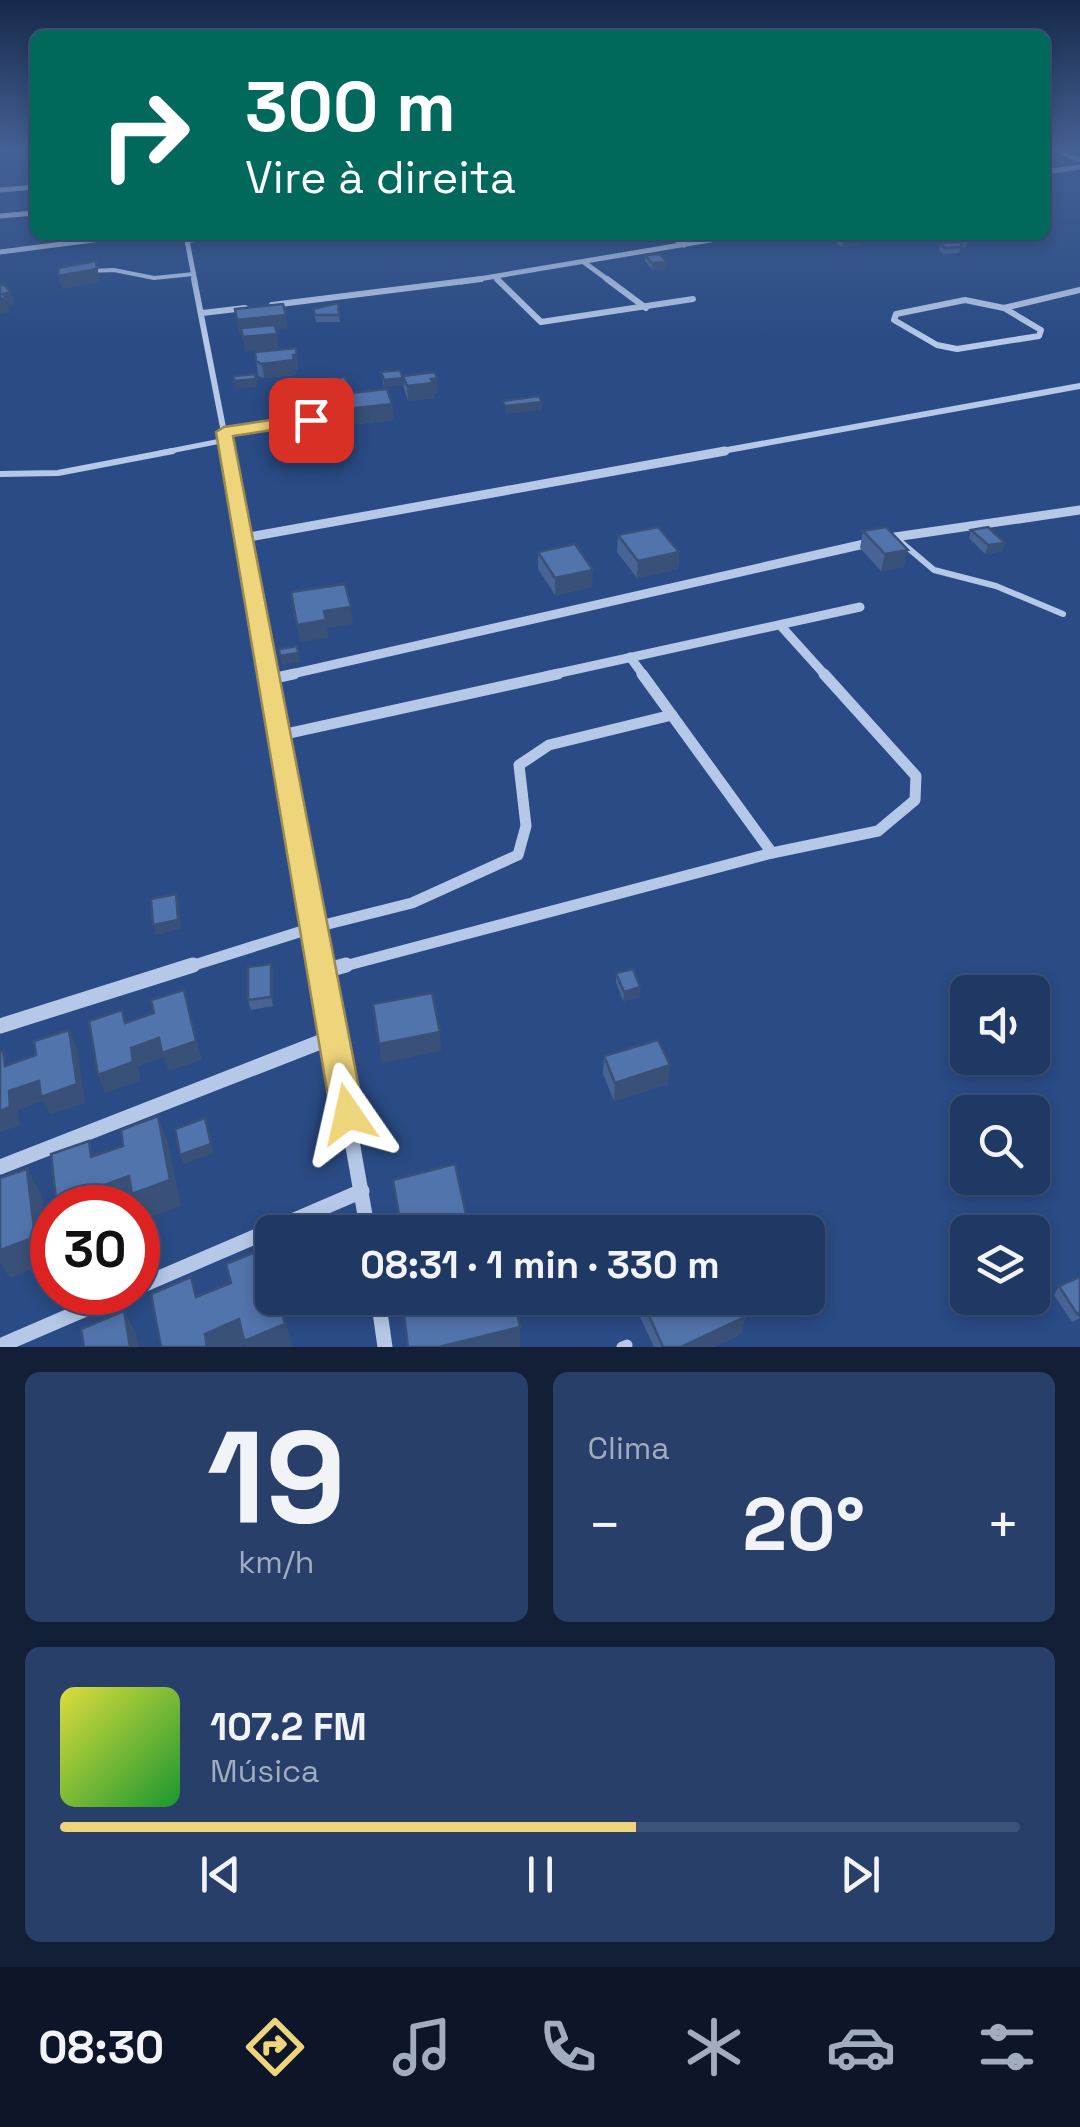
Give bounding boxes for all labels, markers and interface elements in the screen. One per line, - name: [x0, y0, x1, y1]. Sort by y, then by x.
- text: 300 m: [245, 62, 456, 151]
- icon: right: [80, 70, 210, 200]
- text: Vire à direita: [245, 149, 516, 206]
- pin: [269, 378, 354, 463]
- icon: arrive: [284, 393, 339, 448]
- map controls: [950, 975, 1050, 1315]
- button: sound: [950, 975, 1050, 1075]
- position arrow: [296, 1062, 400, 1166]
- button: search: [950, 1095, 1050, 1195]
- speed limit sign: 30: [30, 1185, 160, 1315]
- button: layers: [950, 1215, 1050, 1315]
- text: 08:31 · 1 min · 330 m: [360, 1241, 720, 1289]
- text: 19: [207, 1394, 346, 1560]
- text: Clima: [588, 1428, 670, 1468]
- text: 20°: [742, 1476, 865, 1572]
- text: −: [588, 1490, 622, 1560]
- text: +: [986, 1490, 1020, 1560]
- text: km/h: [238, 1542, 314, 1582]
- text: 107.2 FM: [210, 1703, 367, 1751]
- text: Música: [210, 1751, 320, 1791]
- icon: previous: [193, 1847, 248, 1902]
- icon: pause: [513, 1847, 568, 1902]
- icon: next: [833, 1847, 888, 1902]
- icon: directions: [240, 2012, 310, 2082]
- icon: music: [387, 2012, 457, 2082]
- icon: phone: [533, 2012, 603, 2082]
- icon: climate: [679, 2012, 749, 2082]
- icon: car: [826, 2012, 896, 2082]
- icon: filters: [972, 2012, 1042, 2082]
- text: 08:30: [38, 2019, 164, 2076]

